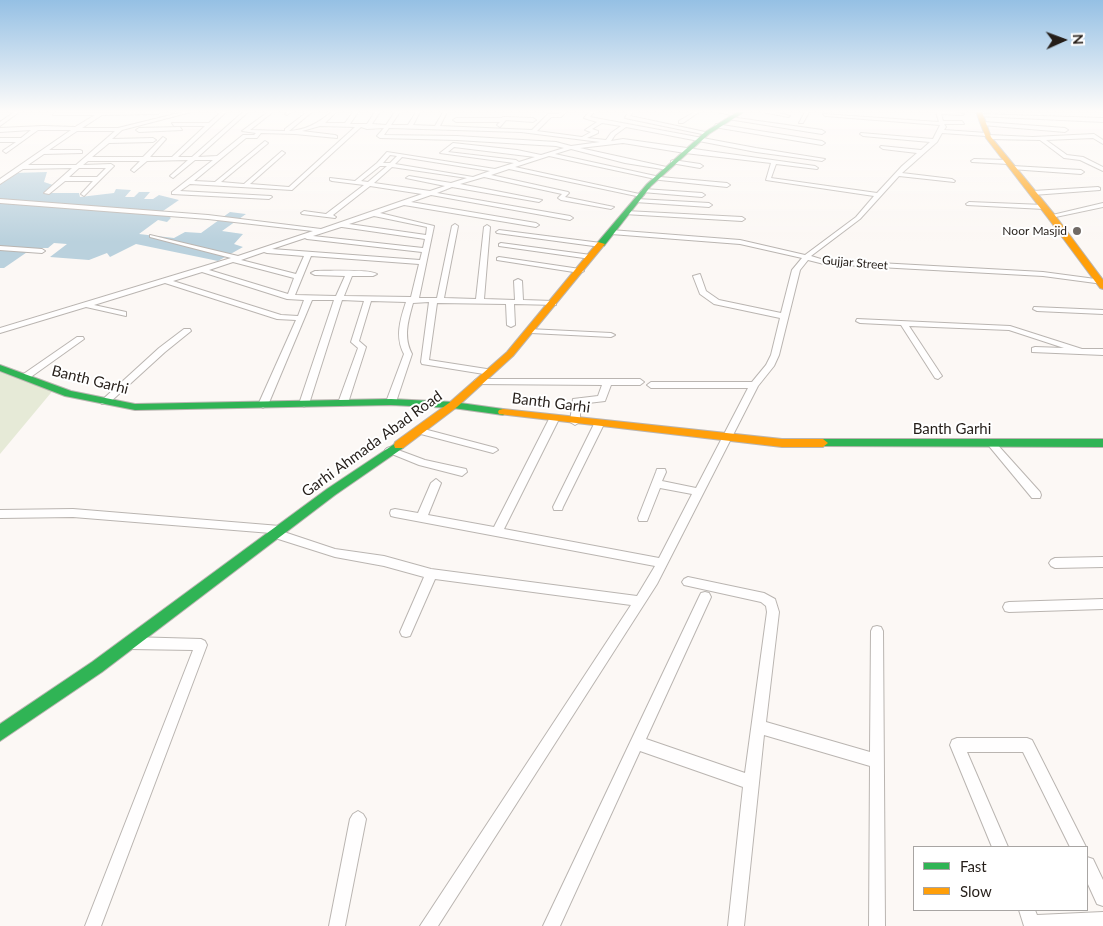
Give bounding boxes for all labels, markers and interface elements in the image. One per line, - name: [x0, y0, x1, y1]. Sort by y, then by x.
- north arrow: [1038, 15, 1088, 65]
- text: N: [1070, 34, 1087, 45]
- place label: Noor Masjid: [1002, 224, 1067, 238]
- marker: Noor Masjid: [1071, 225, 1083, 237]
- street label: Gujjar Street: [821, 253, 889, 273]
- street label: Banth Garhi: [50, 362, 130, 398]
- street label: Garhi Ahmada Abad Road: [298, 387, 446, 501]
- street label: Banth Garhi: [511, 389, 591, 417]
- street label: Banth Garhi: [913, 420, 991, 438]
- legend: [913, 846, 1088, 911]
- text: Fast: [960, 857, 987, 875]
- text: Slow: [960, 882, 992, 900]

